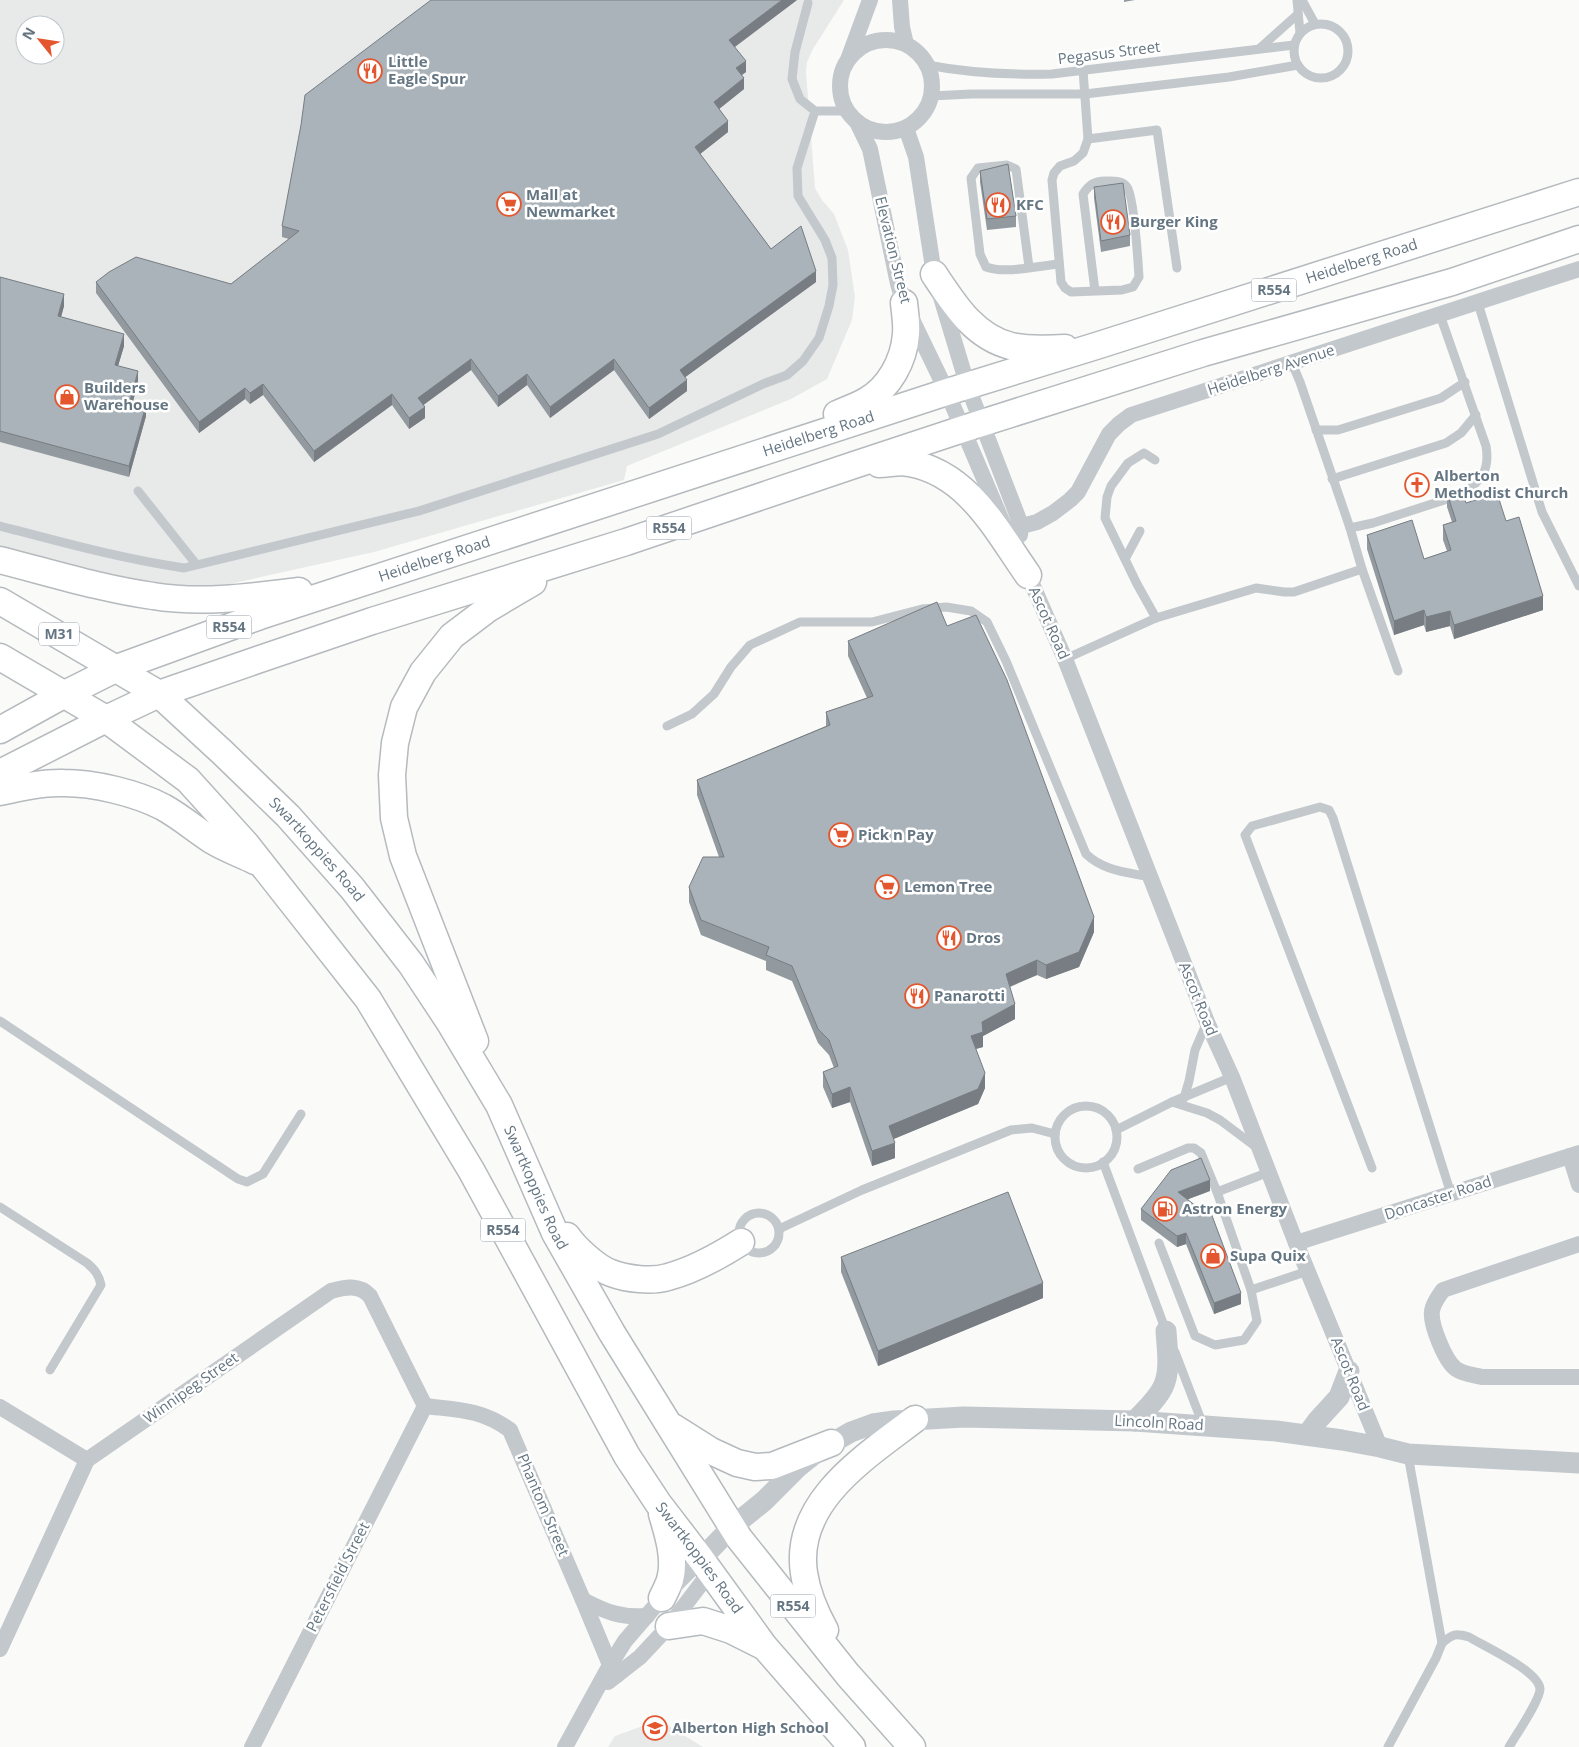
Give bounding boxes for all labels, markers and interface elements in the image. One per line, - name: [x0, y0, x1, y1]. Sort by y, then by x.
- north arrow: [15, 15, 65, 65]
- text: N: [17, 24, 39, 43]
- street label: Pegasus Street: [1056, 36, 1161, 68]
- place label: Little Eagle Spur: [388, 51, 466, 88]
- restaurant icon: Little Eagle Spur: [357, 58, 383, 84]
- place label: Mall at Newmarket: [526, 184, 616, 221]
- supermarket icon: Mall at Newmarket: [496, 191, 522, 217]
- restaurant icon: KFC: [985, 192, 1011, 218]
- street label: Elevation Street: [871, 194, 917, 305]
- place label: KFC: [1016, 194, 1044, 214]
- restaurant icon: Burger King: [1100, 209, 1126, 235]
- place label: Burger King: [1130, 211, 1218, 231]
- street label: Heidelberg Road: [1303, 233, 1420, 288]
- road number: R554: [1252, 278, 1296, 302]
- street label: Heidelberg Avenue: [1205, 339, 1337, 399]
- place label: Builders Warehouse: [84, 377, 169, 414]
- shop icon: Builders Warehouse: [54, 384, 80, 410]
- street label: Heidelberg Road: [760, 405, 877, 461]
- place label: Alberton Methodist Church: [1434, 465, 1568, 502]
- church icon: Alberton Methodist Church: [1404, 472, 1430, 498]
- road number: R554: [646, 516, 692, 540]
- street label: Heidelberg Road: [376, 531, 492, 586]
- street label: Ascot Road: [1025, 583, 1075, 662]
- road number: R554: [206, 616, 252, 638]
- road number: M31: [39, 622, 79, 646]
- street label: Swartkoppies Road: [265, 792, 370, 905]
- supermarket icon: Pick n Pay: [828, 822, 854, 848]
- place label: Pick n Pay: [858, 824, 934, 844]
- supermarket icon: Lemon Tree: [874, 874, 900, 900]
- place label: Lemon Tree: [904, 876, 992, 896]
- restaurant icon: Dros: [936, 925, 962, 951]
- place label: Dros: [966, 927, 1001, 947]
- street label: Ascot Road: [1175, 959, 1223, 1038]
- restaurant icon: Panarotti: [904, 983, 930, 1009]
- place label: Panarotti: [934, 985, 1005, 1005]
- street label: Swartkoppies Road: [500, 1122, 573, 1253]
- street label: Doncaster Road: [1382, 1170, 1494, 1224]
- fuel station icon: Astron Energy: [1152, 1196, 1178, 1222]
- place label: Astron Energy: [1182, 1198, 1288, 1218]
- road number: R554: [480, 1218, 526, 1242]
- shop icon: Supa Quix: [1200, 1243, 1226, 1269]
- place label: Supa Quix: [1230, 1245, 1306, 1265]
- street label: Ascot Road: [1327, 1334, 1375, 1413]
- street label: Winnipeg Street: [139, 1347, 242, 1427]
- street label: Lincoln Road: [1114, 1410, 1204, 1434]
- street label: Phantom Street: [513, 1450, 575, 1559]
- street label: Swartkoppies Road: [652, 1498, 748, 1617]
- street label: Petersfield Street: [301, 1518, 373, 1635]
- road number: R554: [770, 1594, 816, 1618]
- school or university icon: Alberton High School: [642, 1715, 668, 1741]
- place label: Alberton High School: [672, 1717, 829, 1737]

